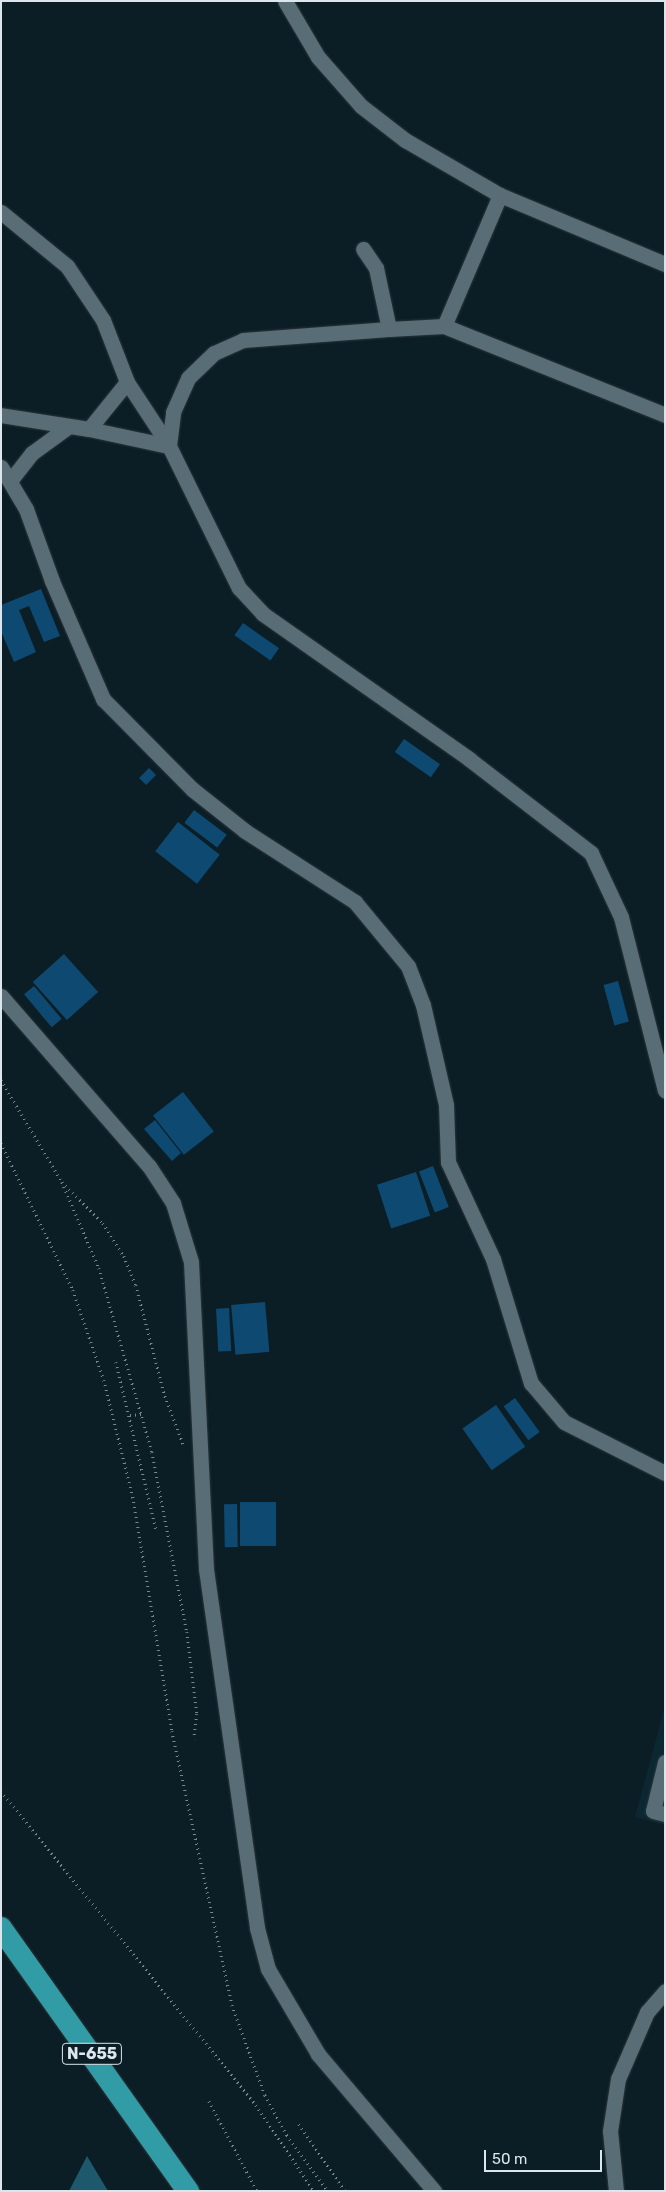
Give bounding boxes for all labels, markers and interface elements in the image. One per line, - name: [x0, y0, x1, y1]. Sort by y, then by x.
- road number: N-655: [61, 2040, 123, 2068]
- scale bar: [486, 2140, 604, 2172]
- text: 50 m: [492, 2150, 527, 2168]

